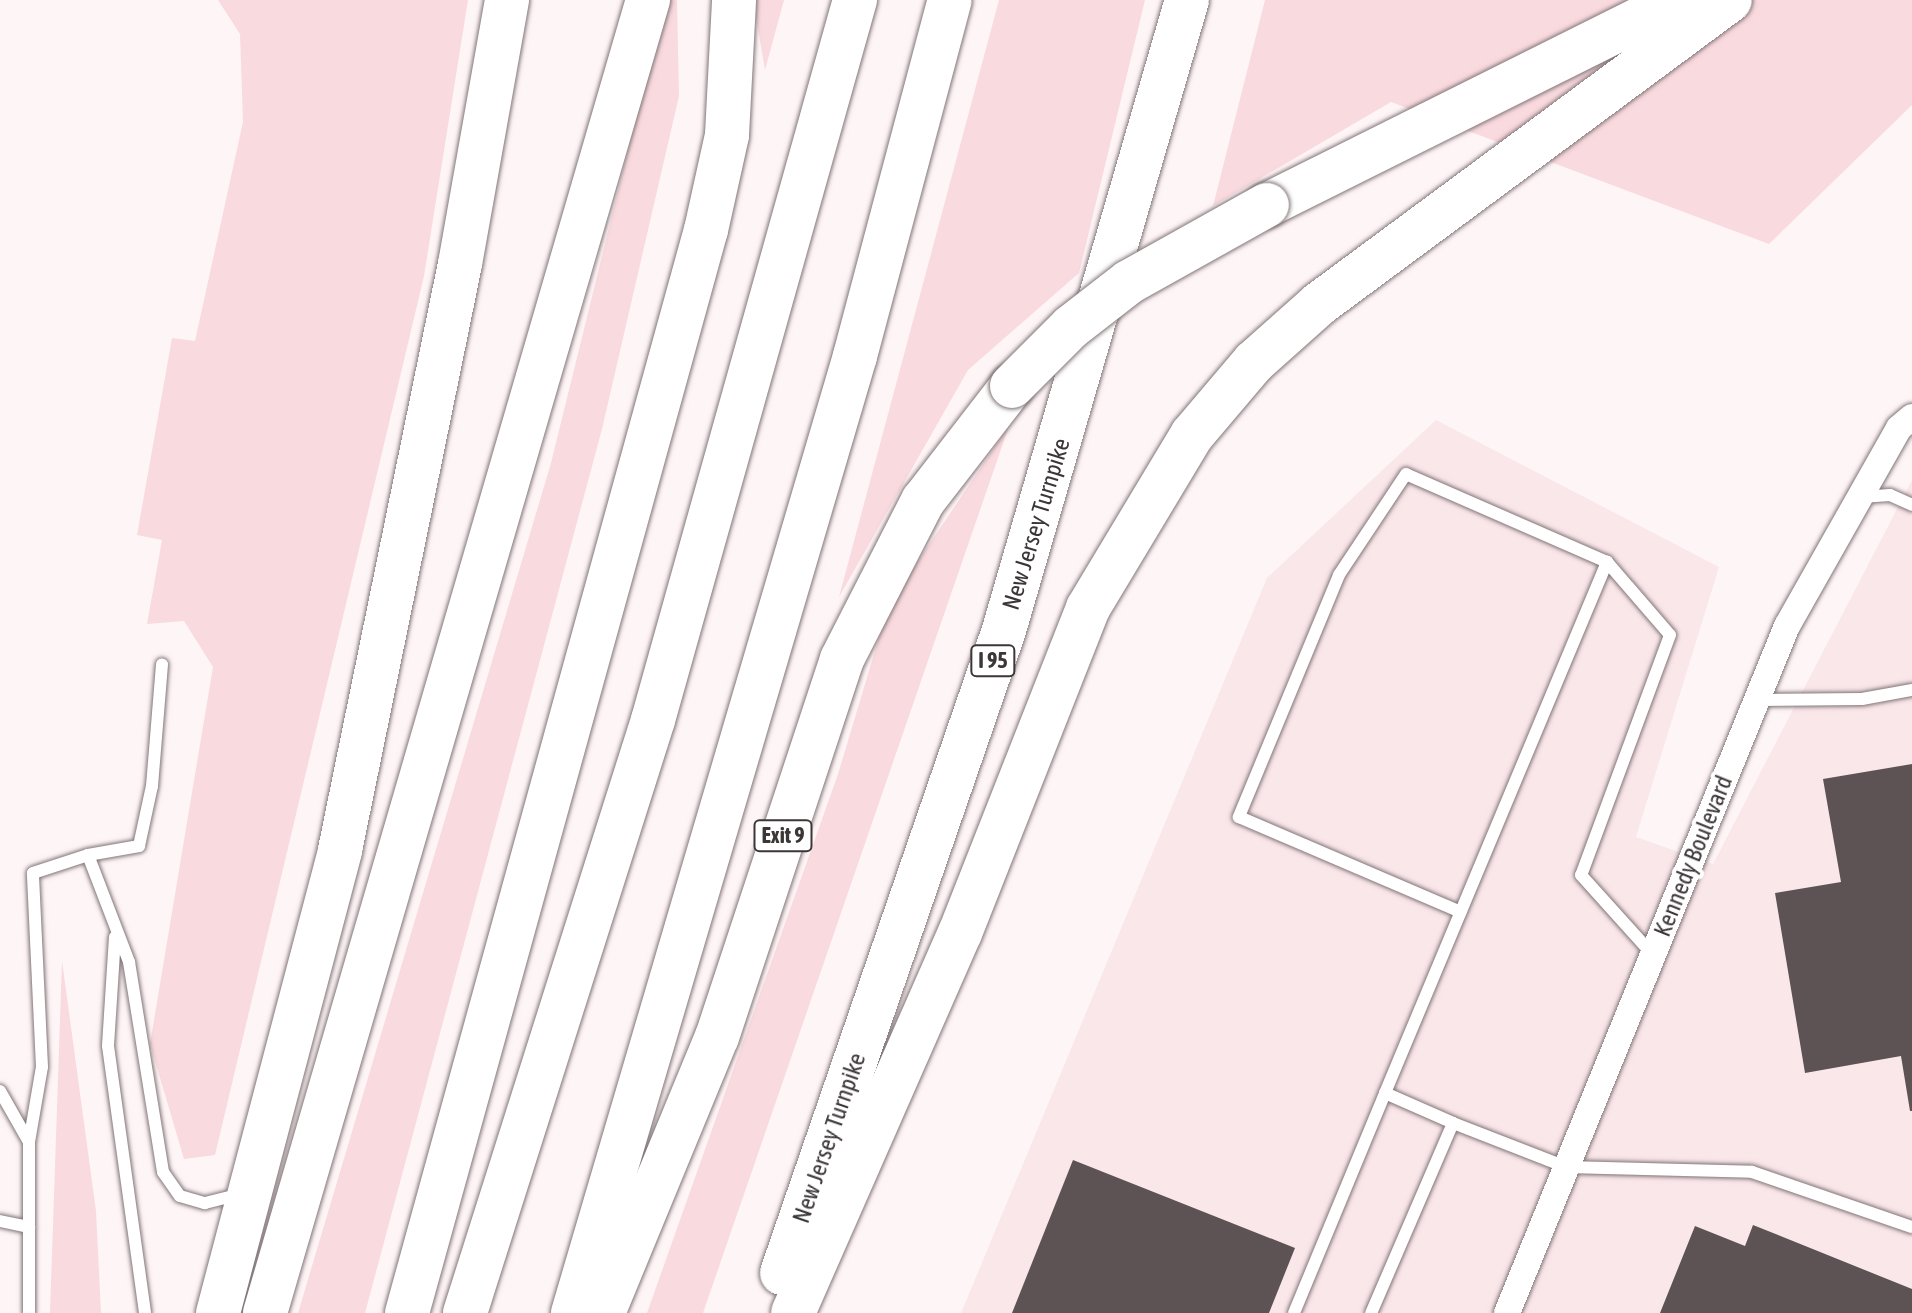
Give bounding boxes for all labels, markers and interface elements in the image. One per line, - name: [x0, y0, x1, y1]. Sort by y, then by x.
- street label: New Jersey Turnpike: [996, 435, 1076, 613]
- road number: I 95: [969, 643, 1017, 679]
- street label: Kennedy Boulevard: [1648, 771, 1738, 941]
- road number: Exit 9: [753, 818, 813, 854]
- street label: New Jersey Turnpike: [786, 1049, 872, 1227]

